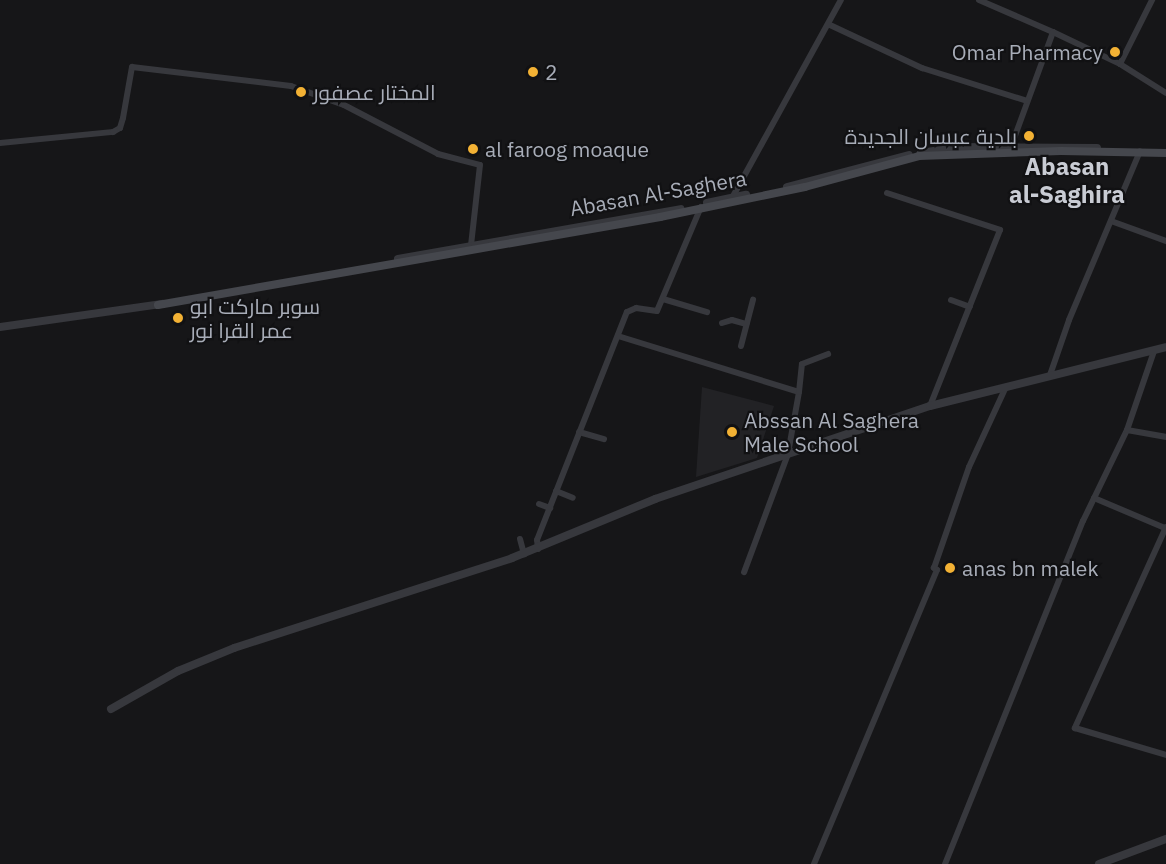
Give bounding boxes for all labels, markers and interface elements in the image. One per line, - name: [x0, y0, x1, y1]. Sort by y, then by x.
- place label: Omar Pharmacy: [952, 39, 1103, 65]
- marker: Omar Pharmacy: [1108, 45, 1122, 59]
- place label: 2: [545, 59, 558, 85]
- marker: 2: [526, 65, 540, 79]
- place label: المختار عصفور: [313, 79, 436, 105]
- marker: المختار عصفور: [294, 85, 308, 99]
- place label: بلدية عبسان الجديدة: [845, 123, 1017, 149]
- marker: بلدية عبسان الجديدة: [1022, 129, 1036, 143]
- place label: al faroog moaque: [485, 136, 649, 162]
- marker: al faroog moaque: [466, 142, 480, 156]
- district label: Abasan al-Saghira: [1009, 153, 1125, 209]
- street label: Abasan Al-Saghera: [568, 165, 748, 221]
- place label: سوبر ماركت ابو عمر القرا نور: [190, 293, 320, 343]
- marker: سوبر ماركت ابو عمر القرا نور: [171, 311, 185, 325]
- place label: Abssan Al Saghera Male School: [744, 407, 919, 457]
- marker: Abssan Al Saghera Male School: [725, 425, 739, 439]
- place label: anas bn malek: [962, 555, 1098, 581]
- marker: anas bn malek: [943, 561, 957, 575]

